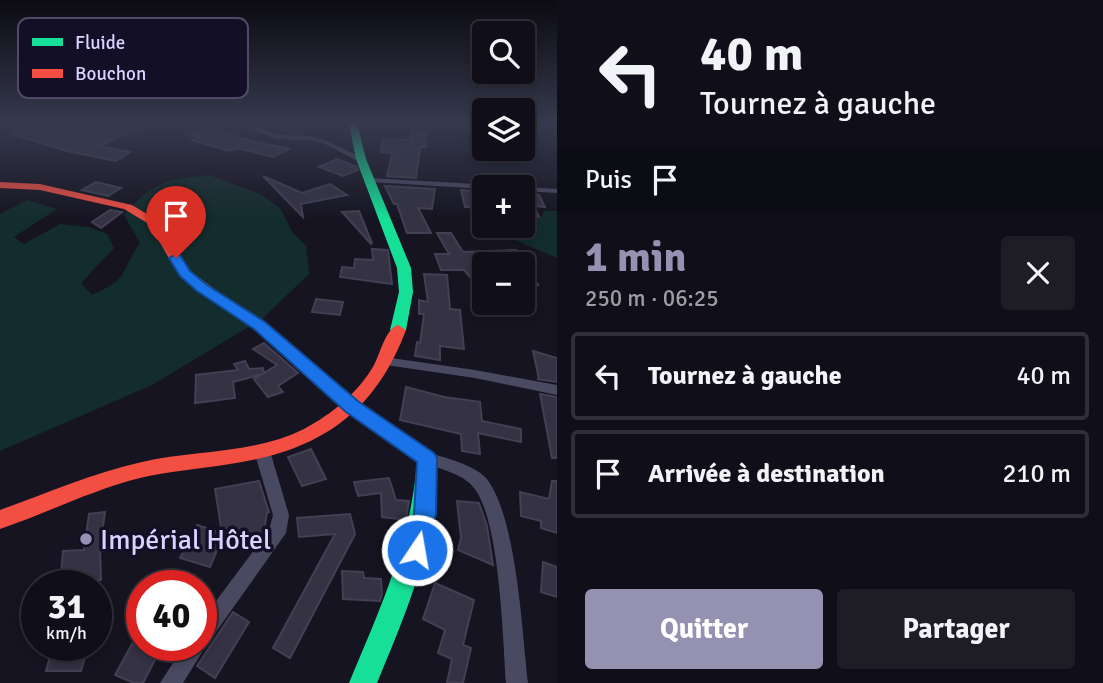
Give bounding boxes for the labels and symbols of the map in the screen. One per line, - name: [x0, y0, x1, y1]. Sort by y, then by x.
- legend: [18, 18, 248, 98]
- text: Fluide: [75, 31, 125, 55]
- text: Bouchon: [75, 62, 146, 86]
- pin: [146, 186, 206, 258]
- position arrow: [380, 513, 454, 587]
- place label: Impérial Hôtel: [100, 523, 271, 557]
- marker: Impérial Hôtel: [78, 531, 94, 547]
- speed limit sign: 40: [126, 570, 217, 661]

